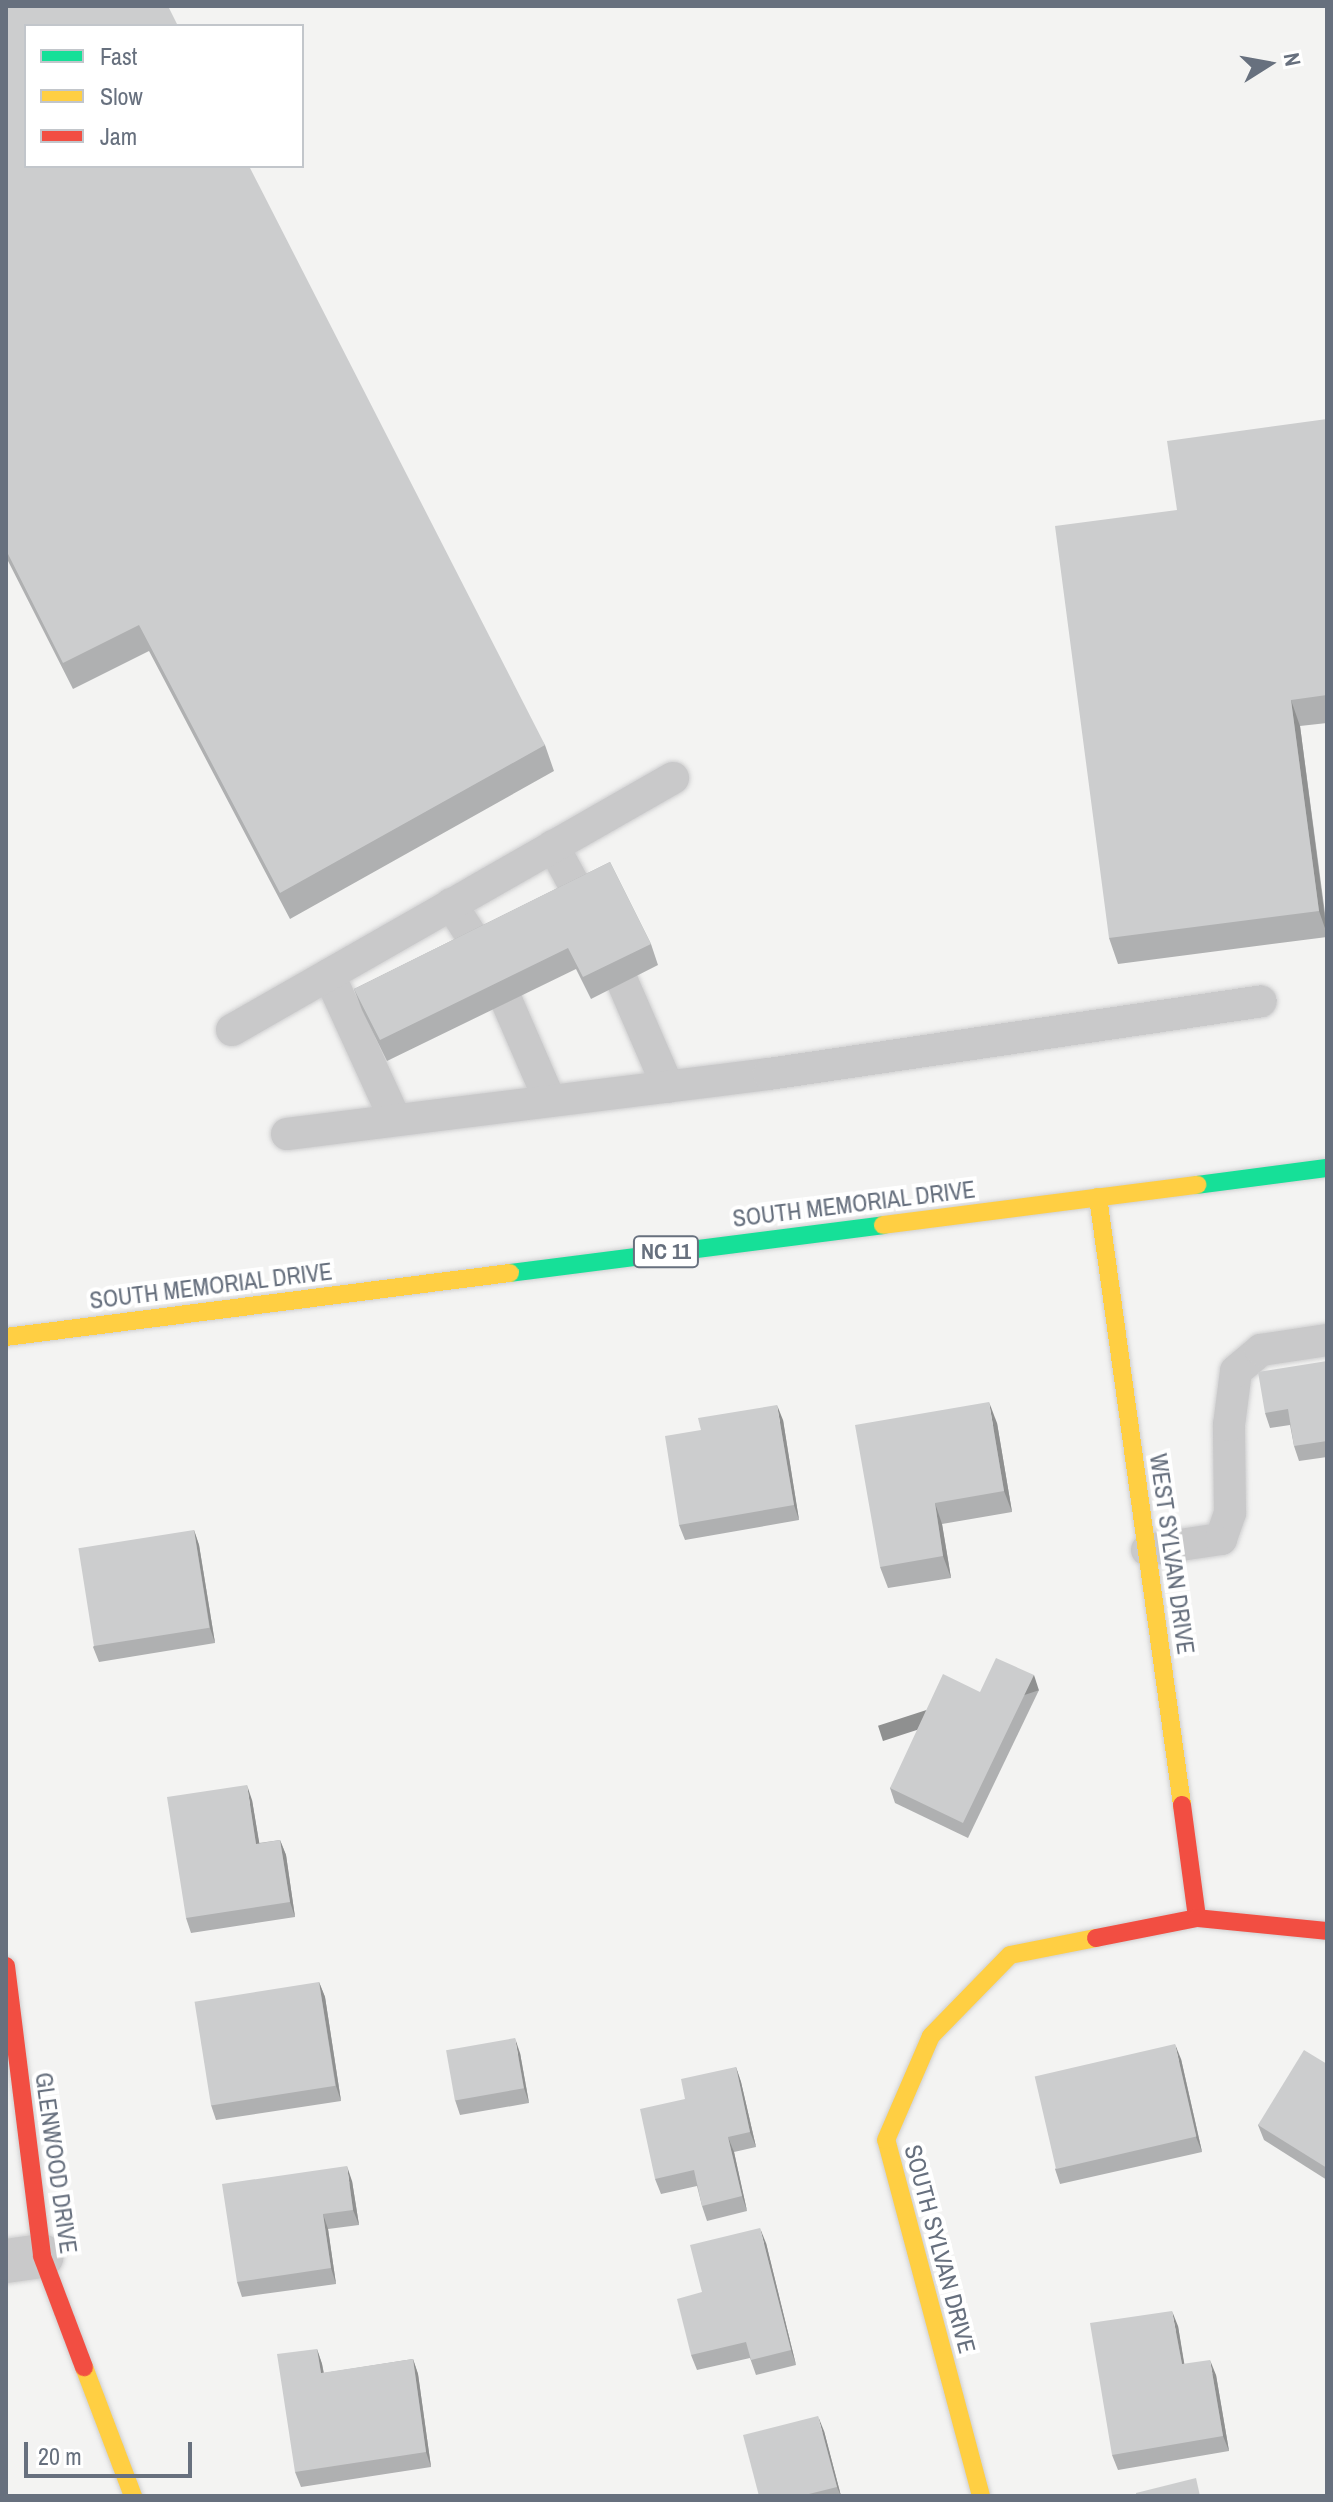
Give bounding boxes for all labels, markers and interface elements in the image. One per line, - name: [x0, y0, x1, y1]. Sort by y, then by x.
- legend: [24, 24, 304, 168]
- north arrow: [1229, 24, 1309, 104]
- text: Fast: [100, 40, 137, 72]
- text: N: [1277, 50, 1309, 69]
- text: Slow: [100, 80, 143, 112]
- text: Jam: [100, 120, 137, 152]
- street label: SOUTH MEMORIAL DRIVE: [731, 1175, 977, 1233]
- road number: NC 11: [632, 1234, 700, 1270]
- street label: SOUTH MEMORIAL DRIVE: [88, 1257, 334, 1315]
- street label: WEST SYLVAN DRIVE: [1144, 1452, 1200, 1656]
- street label: GLENWOOD DRIVE: [29, 2071, 83, 2255]
- street label: SOUTH SYLVAN DRIVE: [898, 2142, 982, 2356]
- scale bar: [28, 2426, 196, 2476]
- text: 20 m: [38, 2440, 82, 2472]

